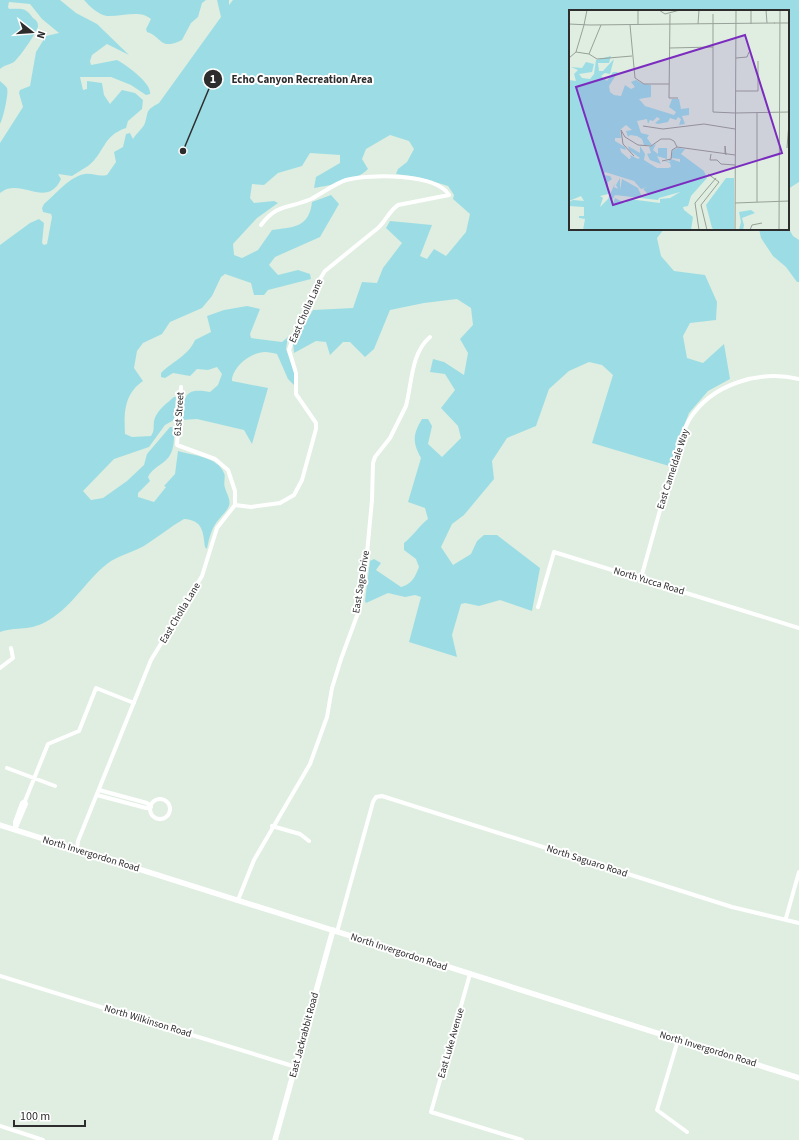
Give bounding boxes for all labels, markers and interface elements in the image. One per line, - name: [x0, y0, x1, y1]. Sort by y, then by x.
- inset map: [569, 10, 789, 230]
- north arrow: [12, 12, 52, 52]
- text: N: [33, 29, 49, 40]
- callout: Echo Canyon Recreation Area: [203, 67, 380, 90]
- text: 1: [210, 71, 216, 88]
- text: Echo Canyon Recreation Area: [231, 72, 373, 87]
- street label: East Cholla Lane: [286, 277, 326, 345]
- street label: 61st Street: [170, 391, 188, 437]
- street label: East Cameldale Way: [653, 427, 693, 511]
- street label: East Sage Drive: [349, 549, 373, 615]
- street label: North Yucca Road: [612, 564, 686, 598]
- street label: East Cholla Lane: [156, 580, 204, 646]
- street label: North Invergordon Road: [41, 833, 141, 875]
- street label: North Saguaro Road: [545, 841, 629, 881]
- street label: North Invergordon Road: [349, 930, 449, 974]
- street label: East Jackrabbit Road: [286, 991, 322, 1079]
- street label: North Wilkinson Road: [103, 1001, 193, 1041]
- street label: East Luke Avenue: [434, 1006, 468, 1080]
- street label: North Invergordon Road: [658, 1028, 758, 1070]
- scale bar: [14, 1102, 85, 1128]
- text: 100 m: [20, 1108, 50, 1125]

